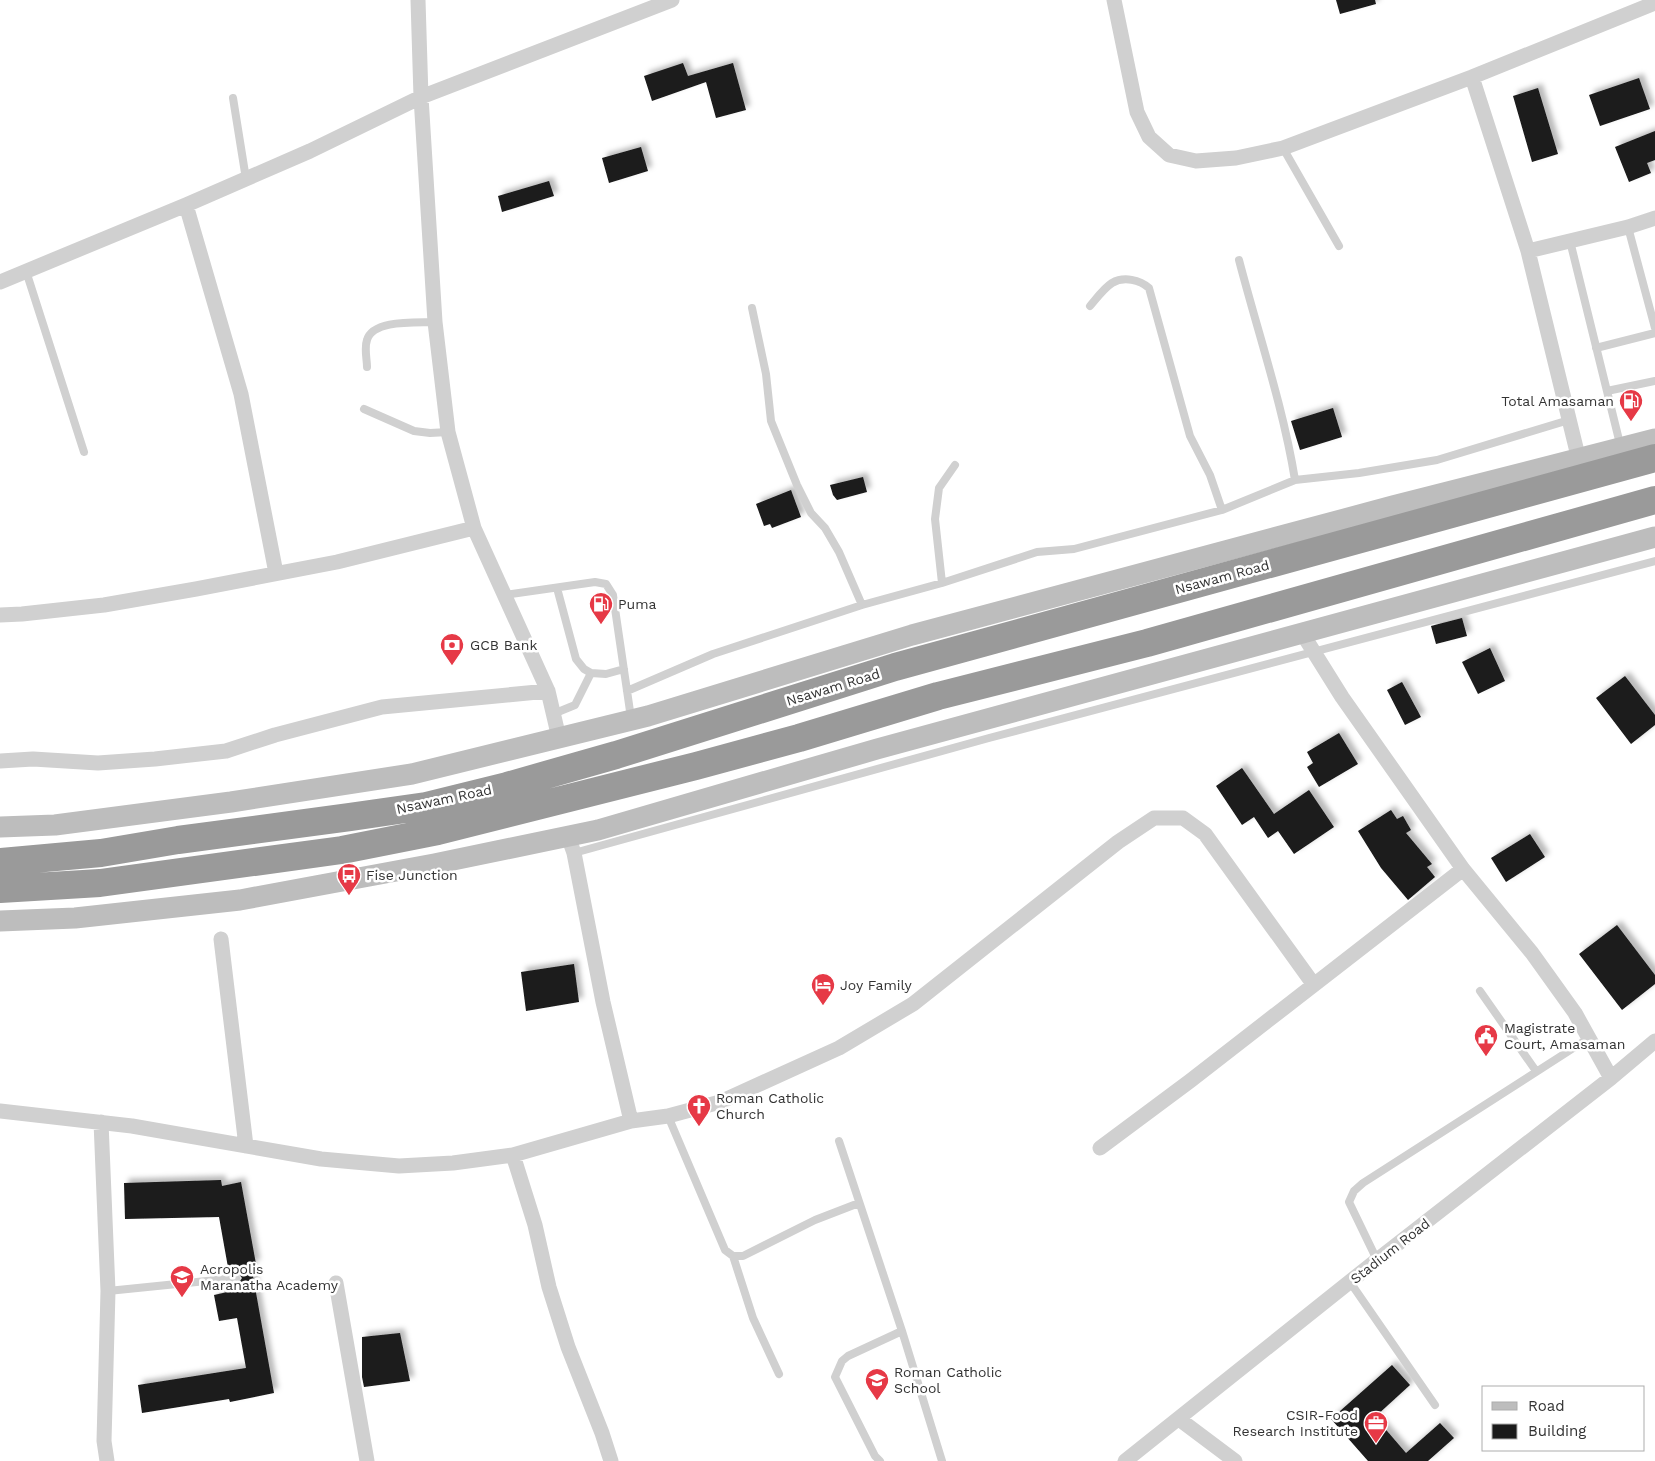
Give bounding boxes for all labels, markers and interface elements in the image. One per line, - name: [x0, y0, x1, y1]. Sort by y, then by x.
- fuel station icon: Total Amasaman: [1618, 388, 1644, 422]
- place label: Total Amasaman: [1501, 393, 1614, 409]
- street label: Nsawam Road: [1173, 557, 1271, 597]
- fuel station icon: Puma: [588, 591, 614, 625]
- place label: Puma: [618, 596, 657, 612]
- bank icon: GCB Bank: [439, 632, 465, 666]
- place label: GCB Bank: [470, 637, 537, 653]
- street label: Nsawam Road: [784, 665, 882, 709]
- street label: Nsawam Road: [395, 781, 493, 817]
- bus stop icon: Fise Junction: [336, 862, 362, 896]
- place label: Fise Junction: [366, 867, 458, 883]
- hotel icon: Joy Family: [810, 972, 836, 1006]
- place label: Joy Family: [840, 977, 912, 993]
- place label: Magistrate Court, Amasaman: [1504, 1020, 1625, 1052]
- public building icon: Magistrate Court, Amasaman: [1473, 1023, 1499, 1057]
- place label: Roman Catholic Church: [716, 1090, 824, 1122]
- church icon: Roman Catholic Church: [686, 1093, 712, 1127]
- street label: Stadium Road: [1347, 1215, 1433, 1287]
- place label: Acropolis Maranatha Academy: [200, 1261, 339, 1293]
- school or university icon: Acropolis Maranatha Academy: [169, 1264, 195, 1298]
- place label: Roman Catholic School: [894, 1364, 1002, 1396]
- school or university icon: Roman Catholic School: [864, 1367, 890, 1401]
- legend: [1482, 1386, 1645, 1451]
- text: Road: [1528, 1397, 1565, 1415]
- place label: CSIR-Food Research Institute: [1233, 1407, 1358, 1439]
- office icon: CSIR-Food Research Institute: [1363, 1410, 1389, 1444]
- text: Building: [1528, 1422, 1586, 1440]

